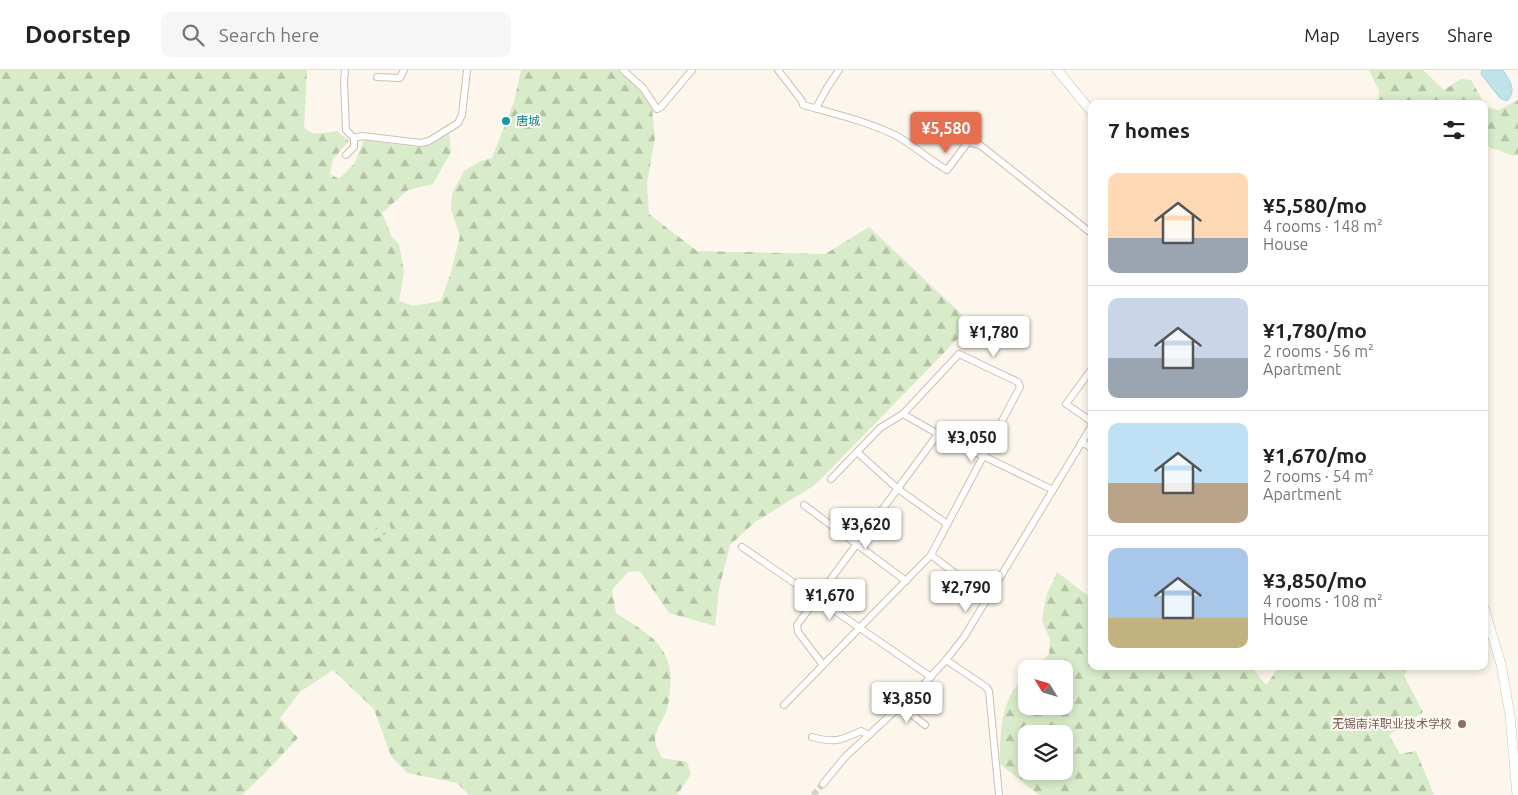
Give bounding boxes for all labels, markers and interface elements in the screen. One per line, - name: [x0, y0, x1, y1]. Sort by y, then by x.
- search box: [161, 12, 511, 57]
- text: Doorstep: [25, 21, 131, 48]
- icon: search: [179, 21, 207, 49]
- text: Search here: [219, 24, 319, 46]
- text: Map: [1304, 25, 1340, 45]
- text: Layers: [1368, 25, 1419, 45]
- text: Share: [1447, 25, 1493, 45]
- pin: ¥5,580: [905, 112, 987, 154]
- place label: 唐城: [516, 114, 540, 127]
- marker: 唐城: [500, 115, 512, 127]
- icon: filters: [1440, 116, 1468, 144]
- text: 7 homes: [1108, 118, 1190, 142]
- text: ¥5,580: [921, 119, 971, 137]
- icon: home: [1148, 193, 1208, 253]
- text: ¥5,580/mo: [1263, 193, 1367, 217]
- text: 4 rooms · 148 m²: [1263, 217, 1383, 235]
- text: House: [1263, 235, 1308, 253]
- pin: ¥1,780: [953, 316, 1035, 358]
- icon: home: [1148, 318, 1208, 378]
- text: ¥1,780/mo: [1263, 318, 1367, 342]
- text: ¥1,780: [969, 323, 1019, 341]
- text: 2 rooms · 56 m²: [1263, 342, 1374, 360]
- text: Apartment: [1263, 360, 1341, 378]
- pin: ¥3,050: [931, 420, 1013, 463]
- text: ¥3,050: [947, 428, 997, 446]
- icon: home: [1148, 443, 1208, 503]
- text: ¥1,670/mo: [1263, 443, 1367, 467]
- text: 2 rooms · 54 m²: [1263, 467, 1374, 485]
- text: Apartment: [1263, 485, 1341, 503]
- pin: ¥3,620: [825, 508, 907, 550]
- text: ¥3,620: [841, 515, 891, 533]
- icon: home: [1148, 568, 1208, 628]
- text: ¥3,850/mo: [1263, 568, 1367, 592]
- pin: ¥2,790: [925, 570, 1007, 613]
- pin: ¥1,670: [789, 578, 871, 621]
- text: ¥2,790: [941, 578, 991, 596]
- text: ¥1,670: [805, 586, 855, 604]
- text: 4 rooms · 108 m²: [1263, 592, 1383, 610]
- text: House: [1263, 610, 1308, 628]
- north arrow: [1018, 660, 1072, 715]
- map controls: [1018, 660, 1073, 780]
- pin: ¥3,850: [866, 682, 948, 724]
- text: ¥3,850: [882, 689, 932, 707]
- place label: 无锡南洋职业技术学校: [1332, 717, 1452, 730]
- marker: 无锡南洋职业技术学校: [1456, 718, 1468, 730]
- button: layers: [1018, 725, 1073, 780]

